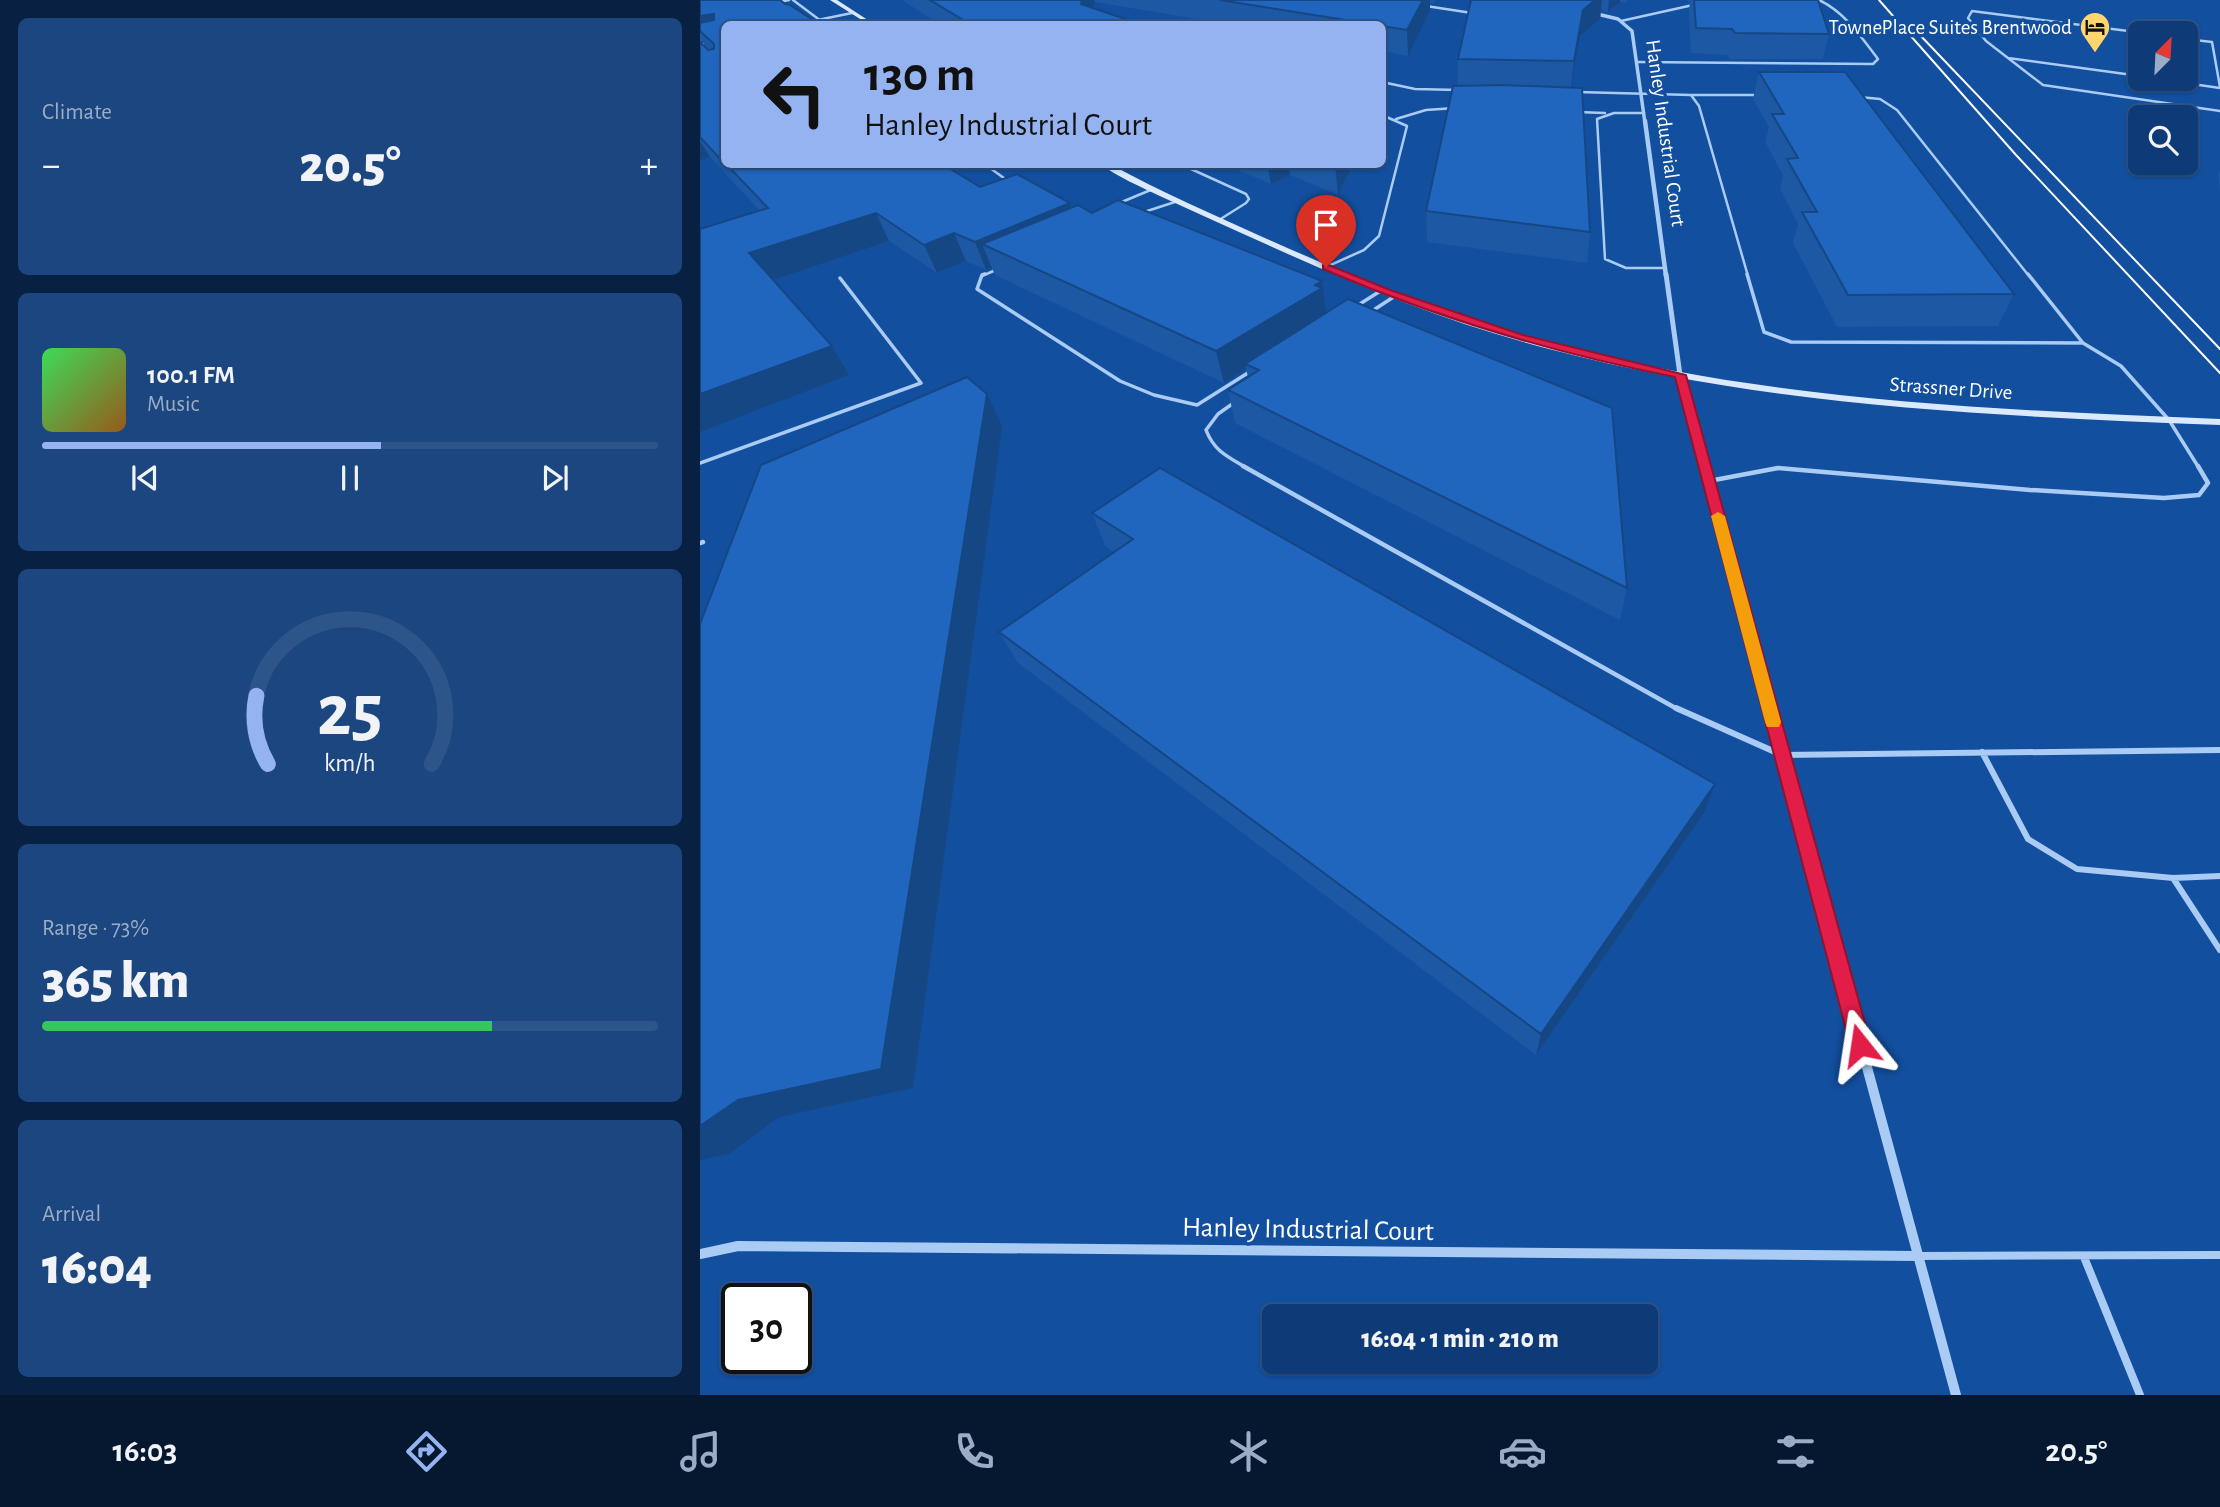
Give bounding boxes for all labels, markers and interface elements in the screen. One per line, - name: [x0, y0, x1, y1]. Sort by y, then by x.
- hotel icon: TownePlace Suites Brentwood: [2078, 10, 2112, 54]
- place label: TownePlace Suites Brentwood: [1829, 17, 2072, 38]
- north arrow: [2128, 21, 2198, 91]
- map controls: [2128, 21, 2198, 175]
- street label: Hanley Industrial Court: [1642, 38, 1689, 228]
- icon: left: [749, 49, 840, 140]
- text: 130 m: [864, 51, 975, 100]
- text: Climate: [42, 101, 112, 124]
- button: search: [2128, 105, 2198, 175]
- text: Hanley Industrial Court: [864, 109, 1152, 141]
- text: 20.5°: [299, 139, 401, 191]
- text: −: [42, 147, 60, 185]
- text: +: [640, 147, 658, 185]
- pin: [1296, 195, 1356, 267]
- icon: arrive: [1307, 206, 1345, 244]
- text: 100.1 FM: [147, 362, 235, 388]
- street label: Strassner Drive: [1889, 374, 2013, 403]
- text: Music: [147, 393, 199, 416]
- icon: previous: [126, 459, 164, 497]
- icon: pause: [331, 459, 369, 497]
- icon: next: [536, 459, 574, 497]
- text: 25: [317, 676, 383, 749]
- text: km/h: [324, 750, 376, 775]
- text: Range · 73%: [42, 917, 149, 940]
- text: 365 km: [42, 955, 189, 1007]
- position arrow: [1823, 1008, 1897, 1082]
- text: Arrival: [42, 1203, 101, 1226]
- street label: Hanley Industrial Court: [1182, 1214, 1434, 1246]
- text: 16:04: [42, 1241, 152, 1293]
- speed limit sign: 30: [721, 1283, 812, 1374]
- text: 16:04 · 1 min · 210 m: [1361, 1326, 1559, 1352]
- icon: directions: [402, 1427, 451, 1476]
- icon: music: [676, 1427, 725, 1476]
- icon: phone: [950, 1427, 999, 1476]
- icon: climate: [1224, 1427, 1273, 1476]
- icon: car: [1498, 1427, 1547, 1476]
- icon: filters: [1771, 1427, 1820, 1476]
- text: 16:03: [112, 1435, 177, 1467]
- text: 20.5°: [2045, 1435, 2108, 1467]

